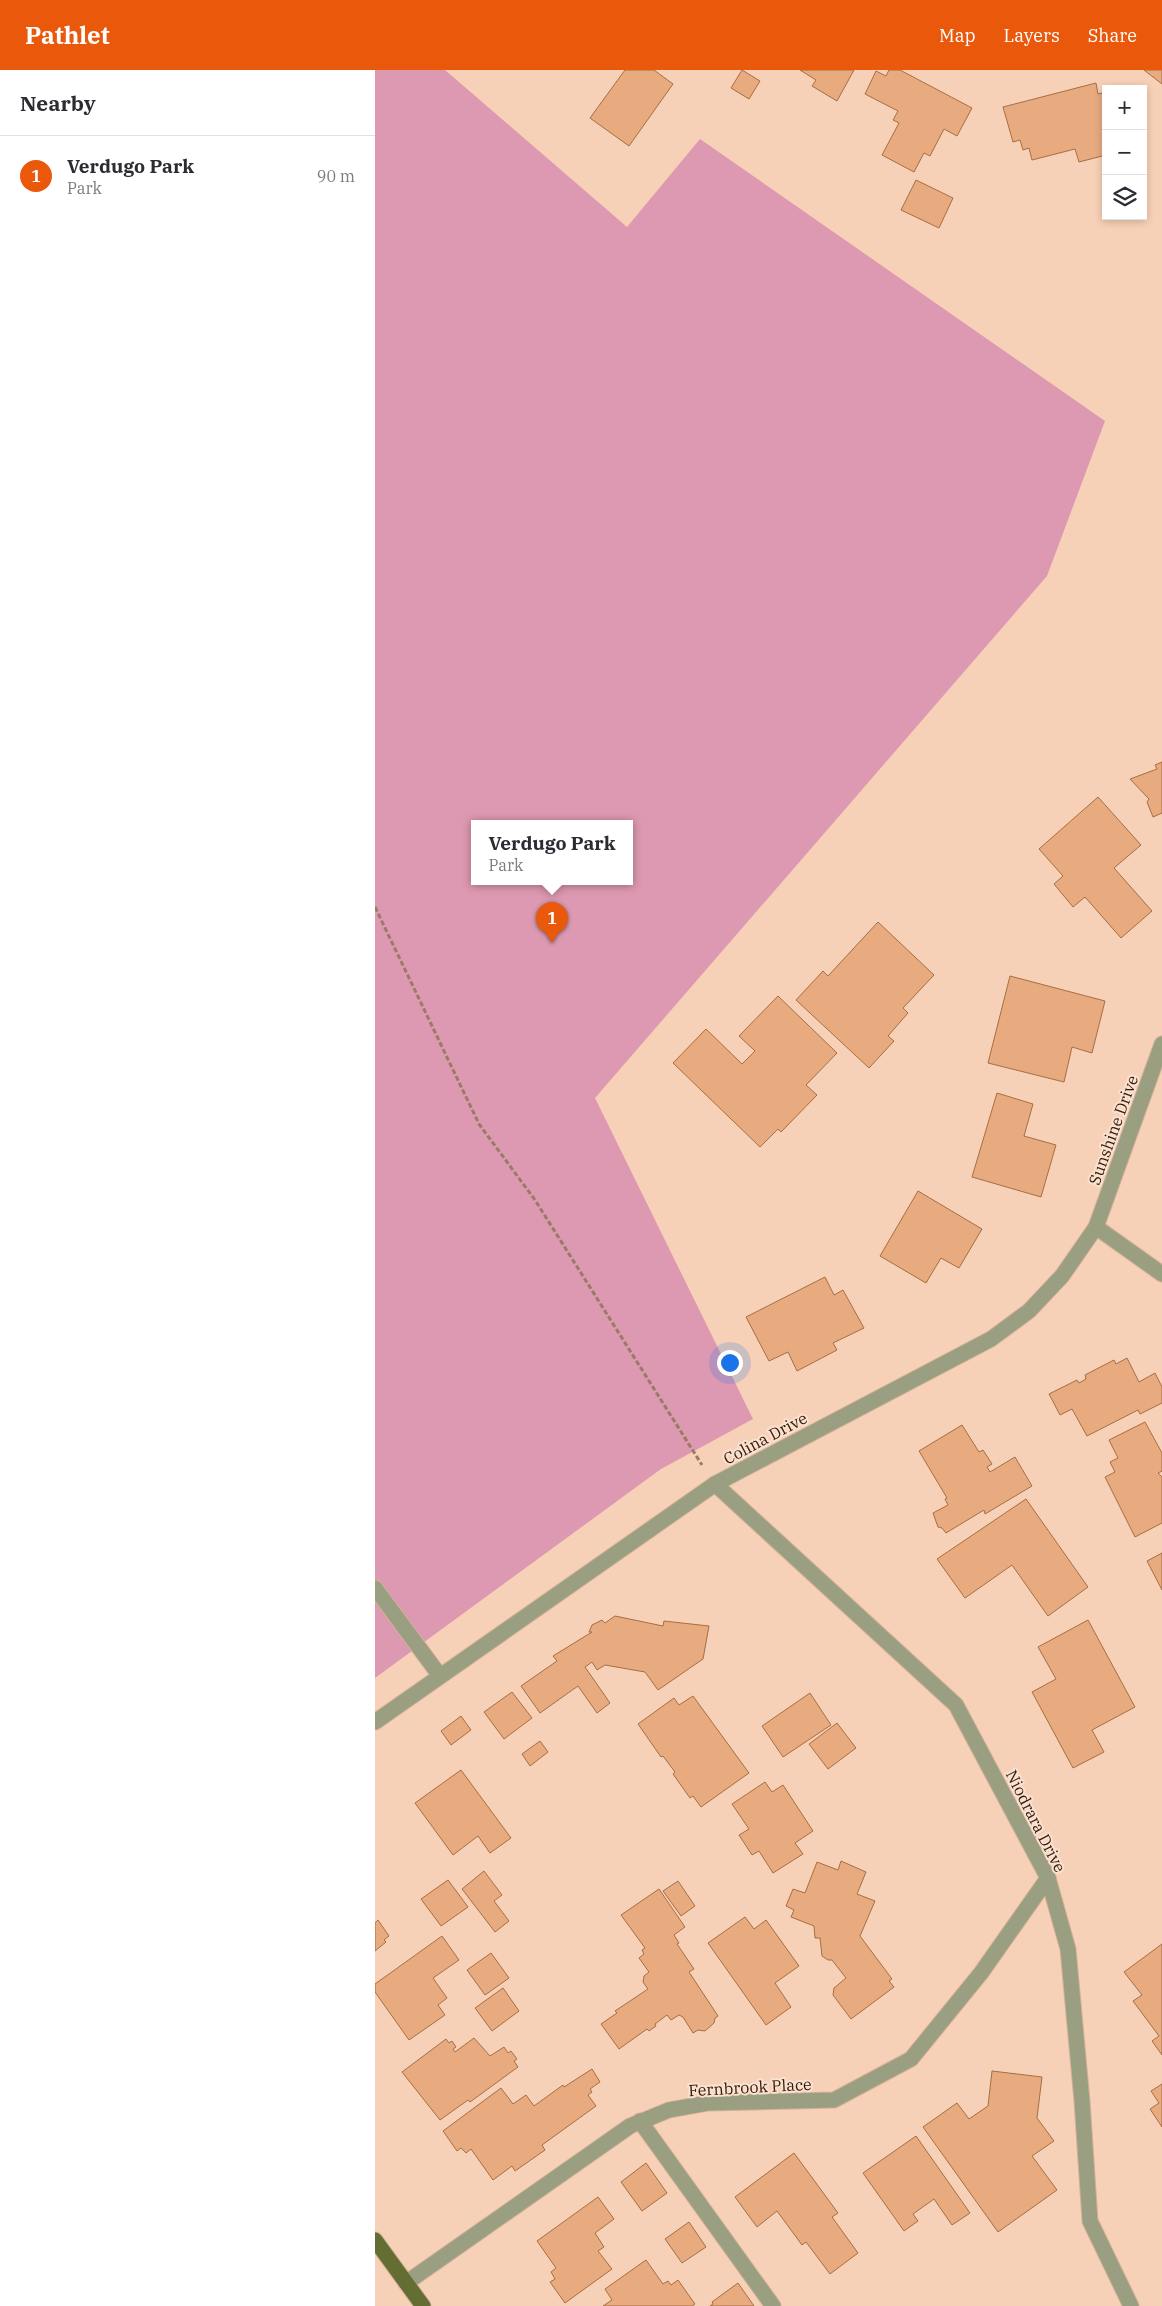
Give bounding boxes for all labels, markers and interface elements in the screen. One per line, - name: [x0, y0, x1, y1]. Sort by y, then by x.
- text: Pathlet: [25, 19, 110, 51]
- text: Map: [939, 24, 976, 47]
- text: Layers: [1004, 24, 1060, 47]
- text: Share: [1088, 24, 1137, 47]
- map controls: [1102, 85, 1147, 220]
- button: +: [1102, 85, 1147, 130]
- text: Nearby: [20, 89, 96, 117]
- button: −: [1102, 130, 1147, 175]
- text: Verdugo Park: [67, 154, 194, 178]
- text: 1: [31, 166, 41, 186]
- text: 90 m: [317, 166, 355, 186]
- button: layers: [1102, 175, 1147, 220]
- text: Park: [67, 178, 102, 198]
- popup: [471, 820, 633, 885]
- text: Verdugo Park: [488, 831, 616, 855]
- text: Park: [488, 855, 523, 875]
- pin: 1: [536, 902, 568, 943]
- street label: Sunshine Drive: [1084, 1072, 1142, 1188]
- your location: [717, 1350, 743, 1376]
- street label: Colina Drive: [720, 1408, 810, 1468]
- street label: Niodrara Drive: [1002, 1766, 1070, 1876]
- street label: Fernbrook Place: [688, 2074, 812, 2100]

